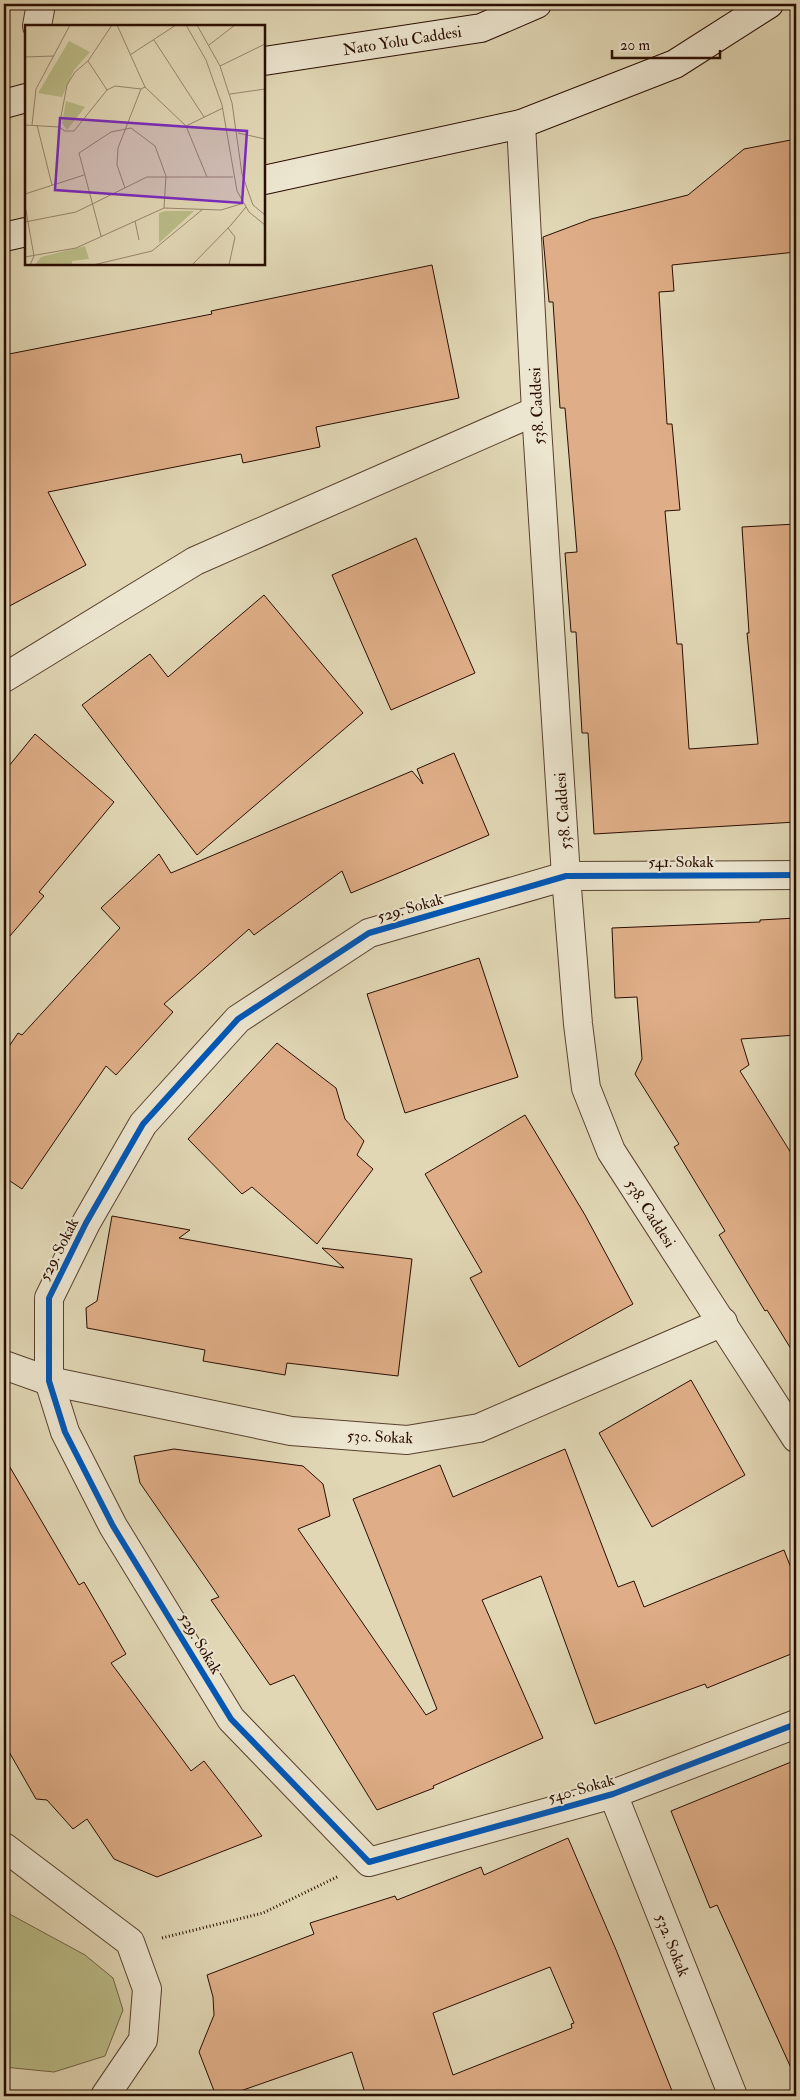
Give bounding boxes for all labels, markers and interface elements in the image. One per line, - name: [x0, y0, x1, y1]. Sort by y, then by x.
- street label: Nato Yolu Caddesi: [341, 22, 463, 60]
- inset map: [25, 25, 265, 265]
- scale bar: [612, 28, 720, 60]
- text: 20 m: [620, 36, 650, 55]
- street label: 538. Caddesi: [525, 367, 549, 445]
- street label: 538. Caddesi: [550, 772, 576, 850]
- street label: 541. Sokak: [648, 852, 714, 872]
- street label: 529. Sokak: [375, 889, 446, 927]
- street label: 538. Caddesi: [621, 1176, 680, 1252]
- street label: 529. Sokak: [35, 1214, 83, 1284]
- street label: 530. Sokak: [347, 1426, 414, 1448]
- street label: 529. Sokak: [174, 1609, 226, 1678]
- street label: 540. Sokak: [546, 1770, 617, 1808]
- street label: 532. Sokak: [650, 1911, 694, 1980]

